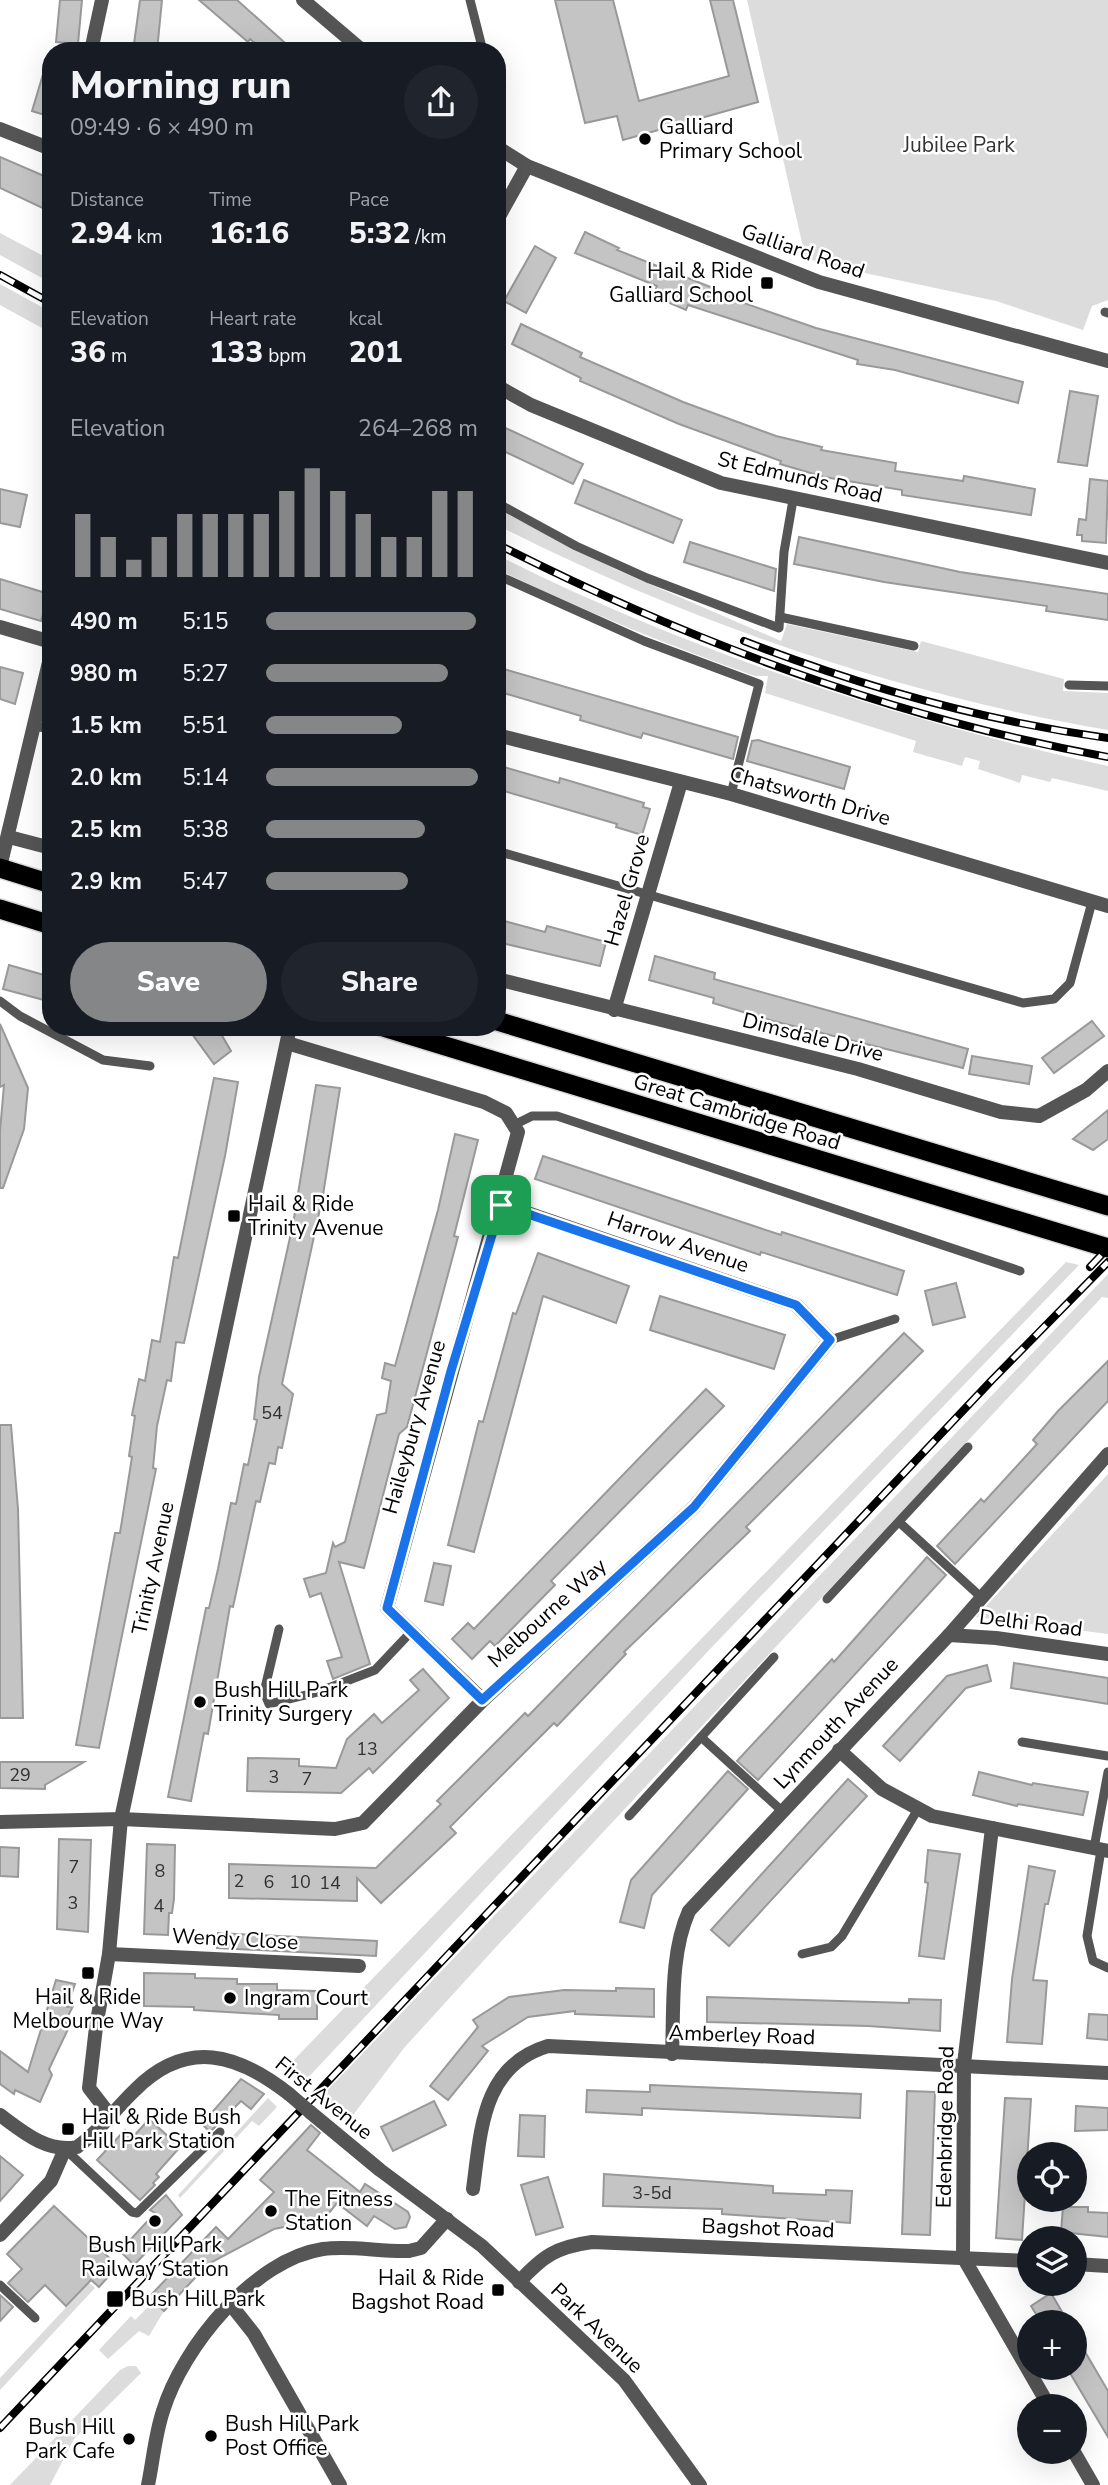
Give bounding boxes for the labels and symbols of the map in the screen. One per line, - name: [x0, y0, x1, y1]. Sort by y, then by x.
- place label: Galliard Primary School: [659, 113, 803, 165]
- marker: Galliard Primary School: [637, 131, 653, 147]
- park label: Jubilee Park: [902, 131, 1015, 159]
- street label: Galliard Road: [738, 217, 868, 285]
- place label: Hail & Ride Galliard School: [609, 257, 754, 309]
- marker: Hail & Ride Galliard School: [759, 275, 775, 291]
- street label: St Edmunds Road: [715, 444, 885, 510]
- street label: Chatsworth Drive: [726, 760, 894, 832]
- street label: Hazel Grove: [598, 831, 656, 949]
- street label: Dimsdale Drive: [740, 1006, 886, 1068]
- street label: Great Cambridge Road: [630, 1067, 844, 1157]
- pin: [471, 1175, 531, 1235]
- place label: Hail & Ride Trinity Avenue: [248, 1190, 383, 1242]
- street label: Harrow Avenue: [603, 1205, 753, 1279]
- marker: Hail & Ride Trinity Avenue: [226, 1208, 242, 1224]
- street label: Haileybury Avenue: [376, 1337, 452, 1517]
- house number: 54: [261, 1401, 283, 1425]
- street label: Trinity Avenue: [125, 1499, 181, 1637]
- street label: Melbourne Way: [482, 1552, 613, 1674]
- street label: Delhi Road: [978, 1603, 1084, 1643]
- street label: Lynmouth Avenue: [768, 1651, 904, 1795]
- place label: Bush Hill Park Trinity Surgery: [214, 1676, 353, 1728]
- marker: Bush Hill Park Trinity Surgery: [192, 1694, 208, 1710]
- house number: 13: [356, 1737, 378, 1761]
- house number: 29: [9, 1763, 31, 1787]
- house number: 3: [269, 1765, 279, 1789]
- house number: 7: [302, 1767, 312, 1791]
- house number: 7: [69, 1855, 79, 1879]
- house number: 8: [155, 1859, 165, 1883]
- house number: 2: [234, 1869, 244, 1893]
- house number: 6: [264, 1870, 274, 1894]
- house number: 10: [289, 1870, 311, 1894]
- house number: 14: [319, 1871, 341, 1895]
- house number: 3: [68, 1891, 78, 1915]
- house number: 4: [154, 1894, 165, 1918]
- street label: Wendy Close: [171, 1922, 299, 1956]
- marker: Hail & Ride Melbourne Way: [80, 1965, 96, 1981]
- place label: Hail & Ride Melbourne Way: [13, 1983, 164, 2035]
- place label: Ingram Court: [244, 1984, 368, 2012]
- marker: Ingram Court: [222, 1990, 238, 2006]
- street label: Amberley Road: [668, 2018, 816, 2052]
- street label: Edenbridge Road: [930, 2046, 960, 2208]
- street label: First Avenue: [269, 2050, 379, 2146]
- place label: Hail & Ride Bush Hill Park Station: [82, 2103, 241, 2155]
- marker: Hail & Ride Bush Hill Park Station: [60, 2121, 76, 2137]
- house number: 3-5d: [632, 2181, 672, 2205]
- place label: The Fitness Station: [285, 2185, 393, 2237]
- marker: The Fitness Station: [263, 2203, 279, 2219]
- street label: Bagshot Road: [701, 2212, 835, 2244]
- marker: Bush Hill Park Railway Station: [147, 2213, 163, 2229]
- place label: Bush Hill Park Railway Station: [81, 2231, 229, 2283]
- place label: Hail & Ride Bagshot Road: [351, 2264, 484, 2316]
- street label: Park Avenue: [545, 2277, 649, 2379]
- marker: Hail & Ride Bagshot Road: [490, 2282, 506, 2298]
- place label: Bush Hill Park: [131, 2285, 266, 2313]
- marker: Bush Hill Park: [105, 2289, 125, 2309]
- place label: Bush Hill Park Post Office: [225, 2410, 360, 2462]
- place label: Bush Hill Park Cafe: [25, 2413, 116, 2465]
- marker: Bush Hill Park Post Office: [203, 2428, 219, 2444]
- marker: Bush Hill Park Cafe: [121, 2431, 137, 2447]

